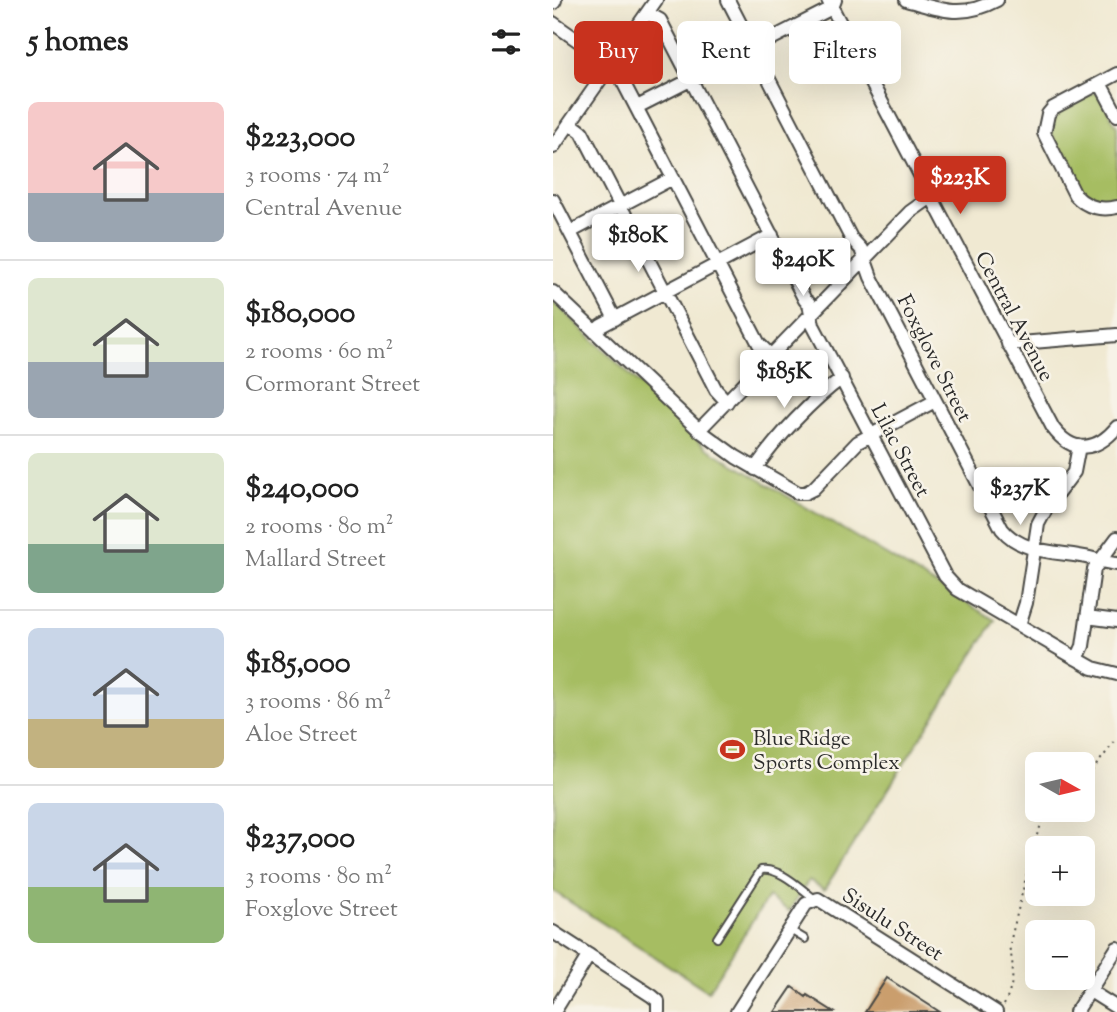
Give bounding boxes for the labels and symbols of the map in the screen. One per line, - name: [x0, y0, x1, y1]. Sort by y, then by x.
- pin: $223K: [911, 156, 1009, 216]
- pin: $180K: [589, 215, 687, 274]
- pin: $240K: [754, 238, 852, 298]
- street label: Central Avenue: [966, 247, 1060, 387]
- street label: Foxglove Street: [888, 290, 978, 428]
- pin: $185K: [735, 350, 833, 410]
- street label: Lilac Street: [862, 399, 936, 503]
- pin: $237K: [971, 468, 1069, 527]
- place label: Blue Ridge Sports Complex: [753, 725, 900, 779]
- sports icon: Blue Ridge Sports Complex: [719, 736, 747, 764]
- north arrow: [1025, 752, 1095, 822]
- street label: Sisulu Street: [835, 882, 948, 970]

